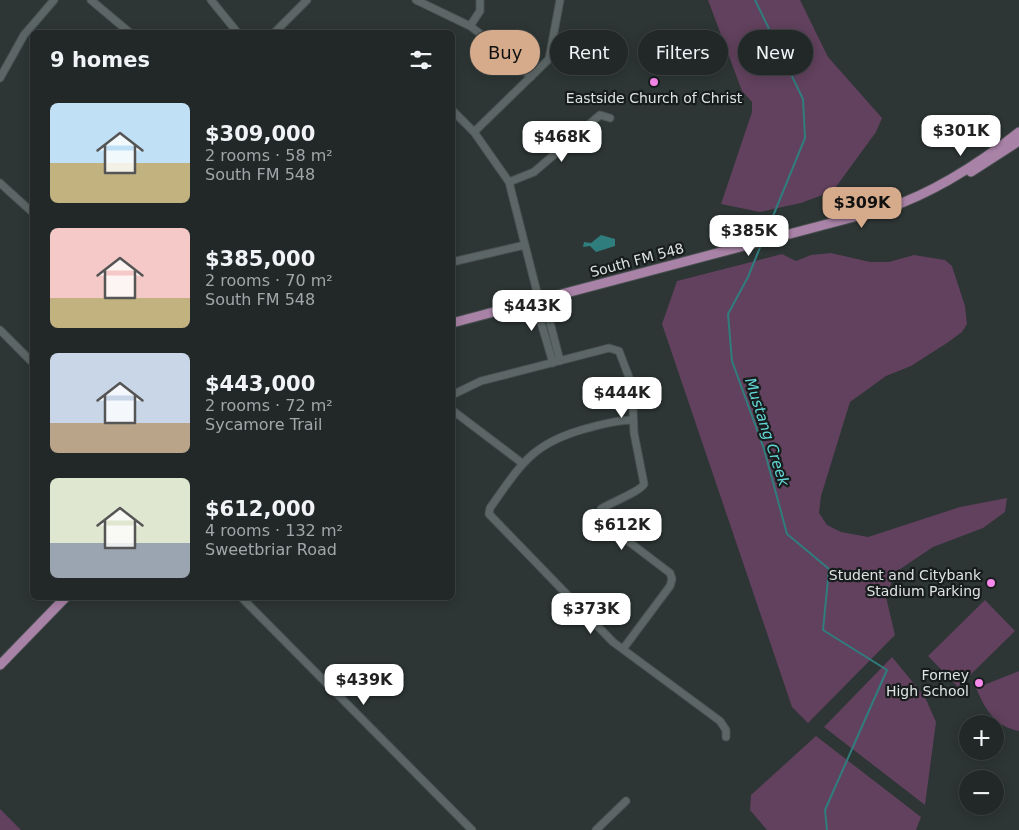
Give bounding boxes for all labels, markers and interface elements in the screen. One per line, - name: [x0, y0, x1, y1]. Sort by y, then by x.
- chip: Buy: [470, 30, 540, 75]
- chip: Rent: [550, 30, 628, 75]
- chip: Filters: [638, 30, 728, 75]
- chip: New: [738, 30, 813, 75]
- icon: filters: [407, 46, 435, 74]
- text: 9 homes: [50, 48, 150, 72]
- marker: Eastside Church of Christ: [648, 76, 660, 88]
- place label: Eastside Church of Christ: [566, 90, 743, 106]
- pin: $301K: [926, 114, 996, 157]
- pin: $468K: [527, 120, 597, 163]
- text: $301K: [933, 121, 989, 140]
- text: $309,000: [205, 122, 315, 146]
- icon: home: [90, 123, 150, 183]
- text: $468K: [534, 127, 590, 146]
- text: 2 rooms · 58 m²: [205, 146, 333, 165]
- text: South FM 548: [205, 165, 315, 184]
- pin: $309K: [827, 186, 897, 229]
- text: $309K: [834, 193, 890, 212]
- pin: $385K: [714, 214, 784, 257]
- text: $385K: [721, 221, 777, 240]
- street label: South FM 548: [588, 240, 686, 280]
- text: $385,000: [205, 247, 315, 271]
- icon: home: [90, 248, 150, 308]
- text: 2 rooms · 70 m²: [205, 271, 333, 290]
- text: South FM 548: [205, 290, 315, 309]
- pin: $443K: [497, 290, 567, 332]
- text: $443K: [504, 296, 560, 315]
- text: $443,000: [205, 372, 315, 396]
- icon: home: [90, 373, 150, 433]
- pin: $444K: [587, 376, 657, 419]
- water label: Mustang Creek: [741, 376, 793, 490]
- text: $444K: [594, 383, 650, 402]
- text: 2 rooms · 72 m²: [205, 396, 333, 415]
- text: Sycamore Trail: [205, 415, 322, 434]
- text: $612,000: [205, 497, 315, 521]
- icon: home: [90, 498, 150, 558]
- pin: $612K: [587, 508, 657, 551]
- text: $612K: [594, 515, 650, 534]
- text: 4 rooms · 132 m²: [205, 521, 343, 540]
- text: Sweetbriar Road: [205, 540, 337, 559]
- place label: Student and Citybank Stadium Parking: [829, 567, 982, 599]
- marker: Student and Citybank Stadium Parking: [985, 577, 997, 589]
- pin: $373K: [556, 592, 626, 635]
- text: $373K: [563, 599, 619, 618]
- pin: $439K: [329, 664, 399, 706]
- place label: Forney High School: [886, 667, 969, 699]
- text: $439K: [336, 670, 392, 689]
- marker: Forney High School: [973, 677, 985, 689]
- map controls: [959, 715, 1004, 815]
- button: +: [959, 715, 1004, 760]
- button: −: [959, 770, 1004, 815]

